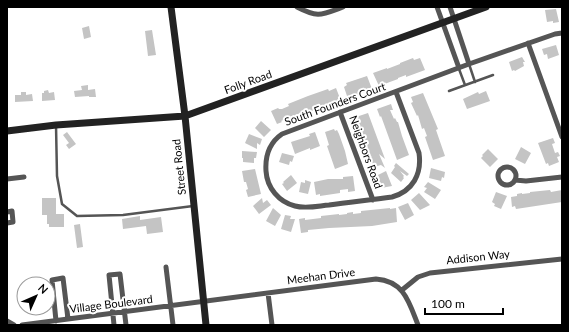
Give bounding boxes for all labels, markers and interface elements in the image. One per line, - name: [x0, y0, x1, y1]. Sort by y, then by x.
- street label: Folly Road: [222, 67, 273, 96]
- street label: South Founders Court: [283, 79, 387, 128]
- street label: Neighbors Road: [347, 113, 386, 190]
- street label: Street Road: [169, 138, 188, 196]
- street label: Addison Way: [446, 247, 511, 266]
- street label: Meehan Drive: [286, 265, 356, 286]
- north arrow: [16, 276, 56, 316]
- text: N: [36, 281, 51, 296]
- scale bar: [425, 290, 503, 316]
- street label: Village Boulevard: [69, 292, 153, 315]
- text: 100 m: [431, 296, 465, 311]

